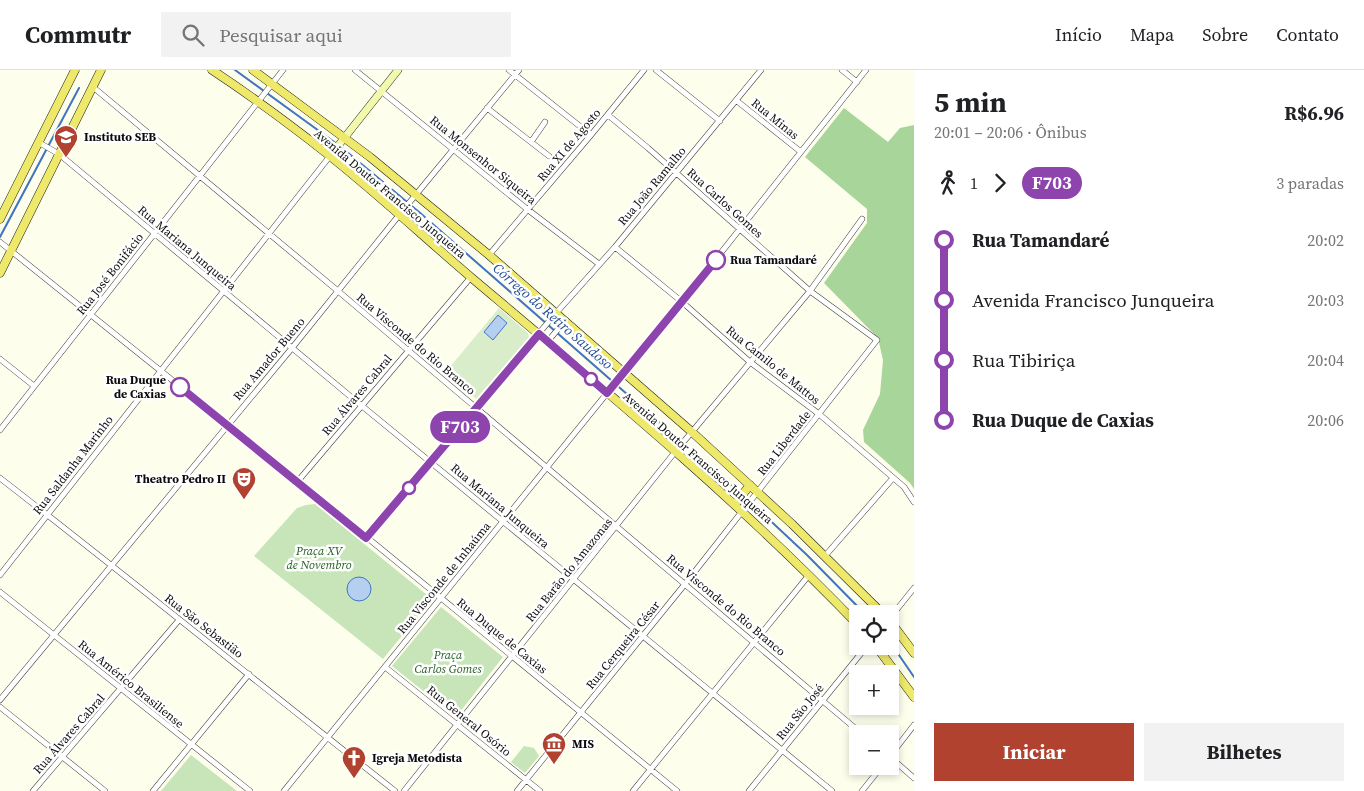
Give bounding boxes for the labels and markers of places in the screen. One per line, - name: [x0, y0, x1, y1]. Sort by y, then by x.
- school or university icon: Instituto SEB: [53, 124, 79, 158]
- place label: Instituto SEB: [84, 129, 156, 145]
- marker: Rua Tamandaré: [706, 250, 726, 270]
- place label: Rua Tamandaré: [730, 252, 817, 268]
- place label: Rua Duque de Caxias: [106, 372, 167, 402]
- unlabelled marker: [584, 372, 598, 386]
- marker: Rua Duque de Caxias: [170, 377, 190, 397]
- theatre icon: Theatro Pedro II: [231, 466, 257, 500]
- place label: Theatro Pedro II: [135, 471, 226, 487]
- unlabelled marker: [402, 481, 416, 495]
- museum icon: MIS: [541, 731, 567, 765]
- place label: MIS: [572, 736, 594, 752]
- church icon: Igreja Metodista: [341, 745, 367, 779]
- place label: Igreja Metodista: [372, 750, 463, 766]

